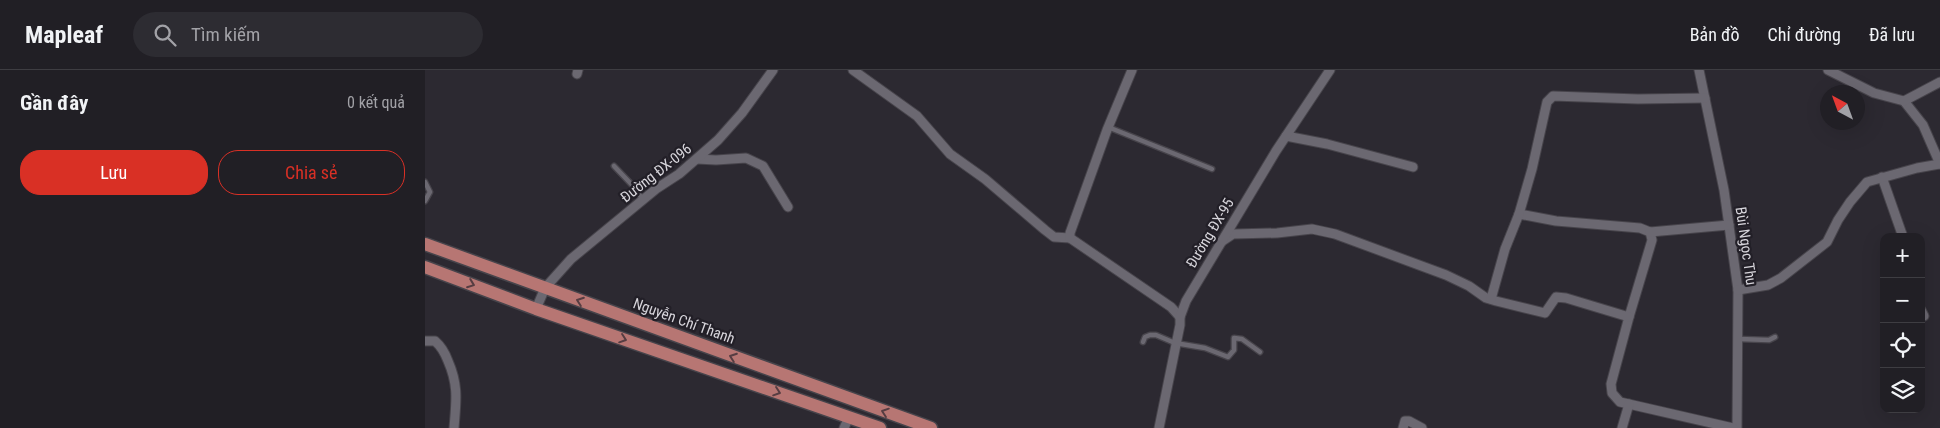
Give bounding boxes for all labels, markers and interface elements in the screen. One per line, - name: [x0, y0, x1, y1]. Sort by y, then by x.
- search box: [133, 12, 483, 57]
- text: Mapleaf: [25, 21, 103, 49]
- icon: search: [151, 21, 179, 49]
- text: Tìm kiếm: [191, 23, 260, 46]
- text: Bản đồ: [1690, 24, 1740, 45]
- text: Chỉ đường: [1768, 24, 1841, 45]
- text: Đã lưu: [1869, 24, 1915, 45]
- north arrow: [1820, 85, 1865, 130]
- text: Gần đây: [20, 91, 88, 115]
- text: 0 kết quả: [347, 93, 405, 112]
- street label: Đường ĐX-096: [617, 140, 695, 206]
- button: Lưu: [20, 150, 208, 195]
- button: Chia sẻ: [218, 150, 405, 195]
- street label: Đường ĐX-95: [1182, 195, 1238, 271]
- street label: Bùi Ngọc Thu: [1732, 206, 1760, 286]
- map controls: [1880, 233, 1925, 413]
- button: +: [1880, 233, 1925, 278]
- one-way arrow: [466, 278, 474, 288]
- button: −: [1880, 278, 1925, 323]
- street label: Nguyễn Chí Thanh: [631, 294, 737, 348]
- one-way arrow: [576, 297, 585, 307]
- button: locate: [1880, 323, 1925, 368]
- one-way arrow: [619, 334, 627, 344]
- one-way arrow: [729, 353, 737, 363]
- button: layers: [1880, 368, 1925, 413]
- one-way arrow: [772, 386, 781, 396]
- one-way arrow: [882, 408, 890, 418]

